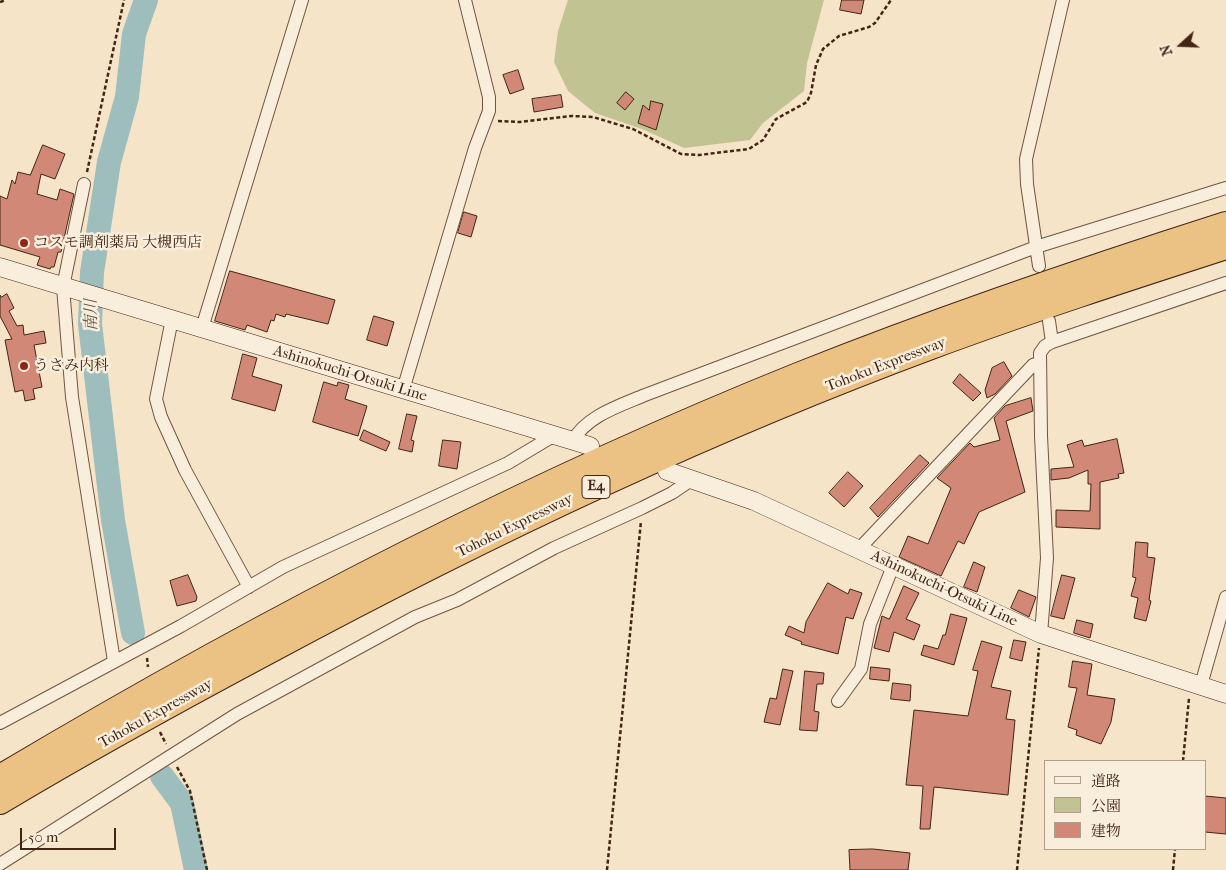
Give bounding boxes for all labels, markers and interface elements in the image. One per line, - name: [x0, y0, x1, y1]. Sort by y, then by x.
- north arrow: [1156, 20, 1206, 70]
- text: N: [1157, 42, 1176, 58]
- place label: コスモ調剤薬局 大槻西店: [34, 234, 202, 252]
- marker: コスモ調剤薬局 大槻西店: [18, 237, 30, 249]
- water label: 南川: [82, 299, 102, 331]
- street label: Tohoku Expressway: [824, 334, 948, 396]
- street label: Ashinokuchi-Otsuki Line: [271, 342, 429, 406]
- place label: うさみ内科: [34, 357, 109, 375]
- marker: うさみ内科: [18, 360, 30, 372]
- road number: E4: [582, 476, 610, 498]
- street label: Tohoku Expressway: [454, 490, 576, 562]
- street label: Ashinokuchi-Otsuki Line: [868, 547, 1020, 631]
- street label: Tohoku Expressway: [96, 675, 216, 753]
- legend: [1044, 760, 1206, 850]
- text: 道路: [1091, 772, 1121, 790]
- text: 公園: [1091, 797, 1121, 815]
- scale bar: [22, 818, 119, 850]
- text: 建物: [1091, 822, 1121, 840]
- text: 50 m: [28, 828, 58, 846]

